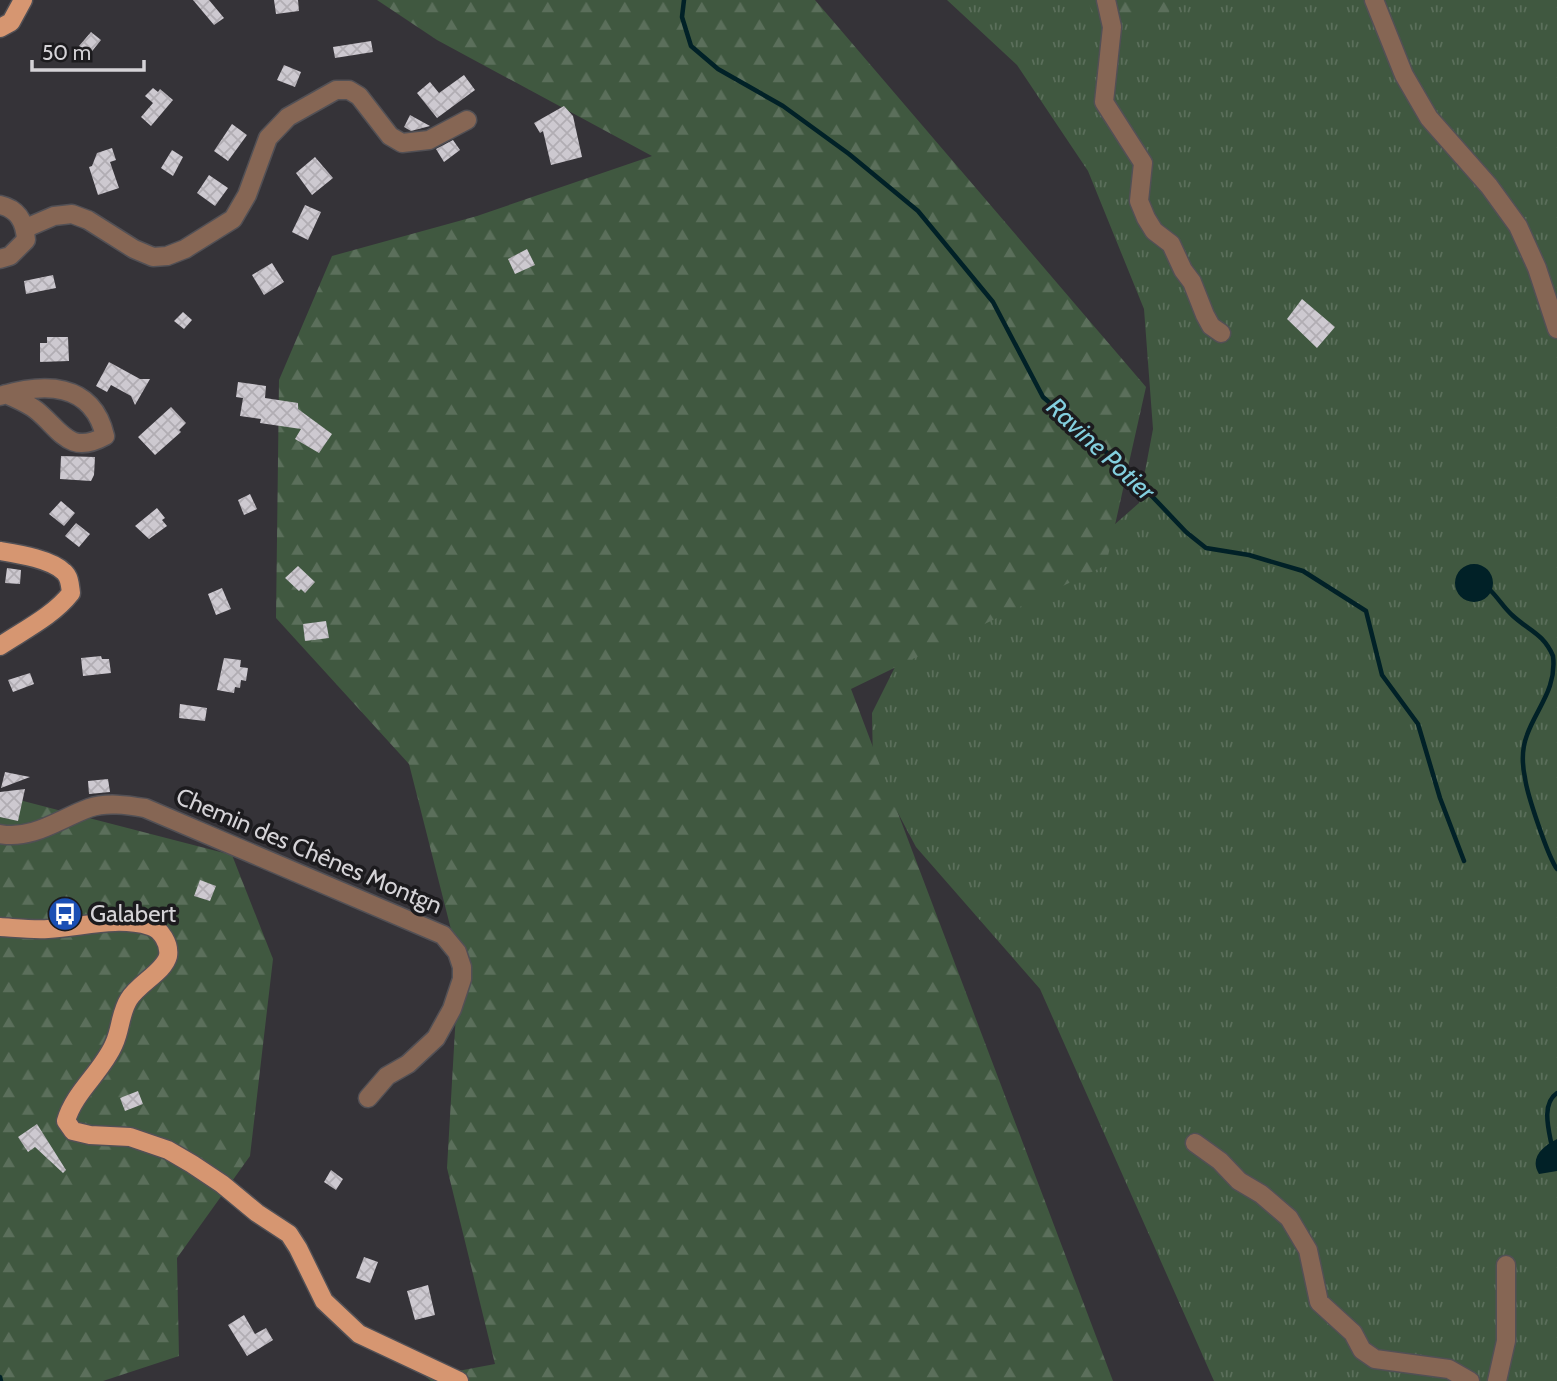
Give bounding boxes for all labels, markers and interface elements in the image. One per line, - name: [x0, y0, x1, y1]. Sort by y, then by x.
- scale bar: [32, 28, 144, 72]
- text: 50 m: [42, 40, 91, 65]
- water label: Ravine Potier: [1040, 391, 1162, 508]
- street label: Chemin des Chênes Montgn: [172, 781, 447, 920]
- bus stop icon: Galabert: [46, 895, 84, 933]
- place label: Galabert: [90, 899, 176, 928]

